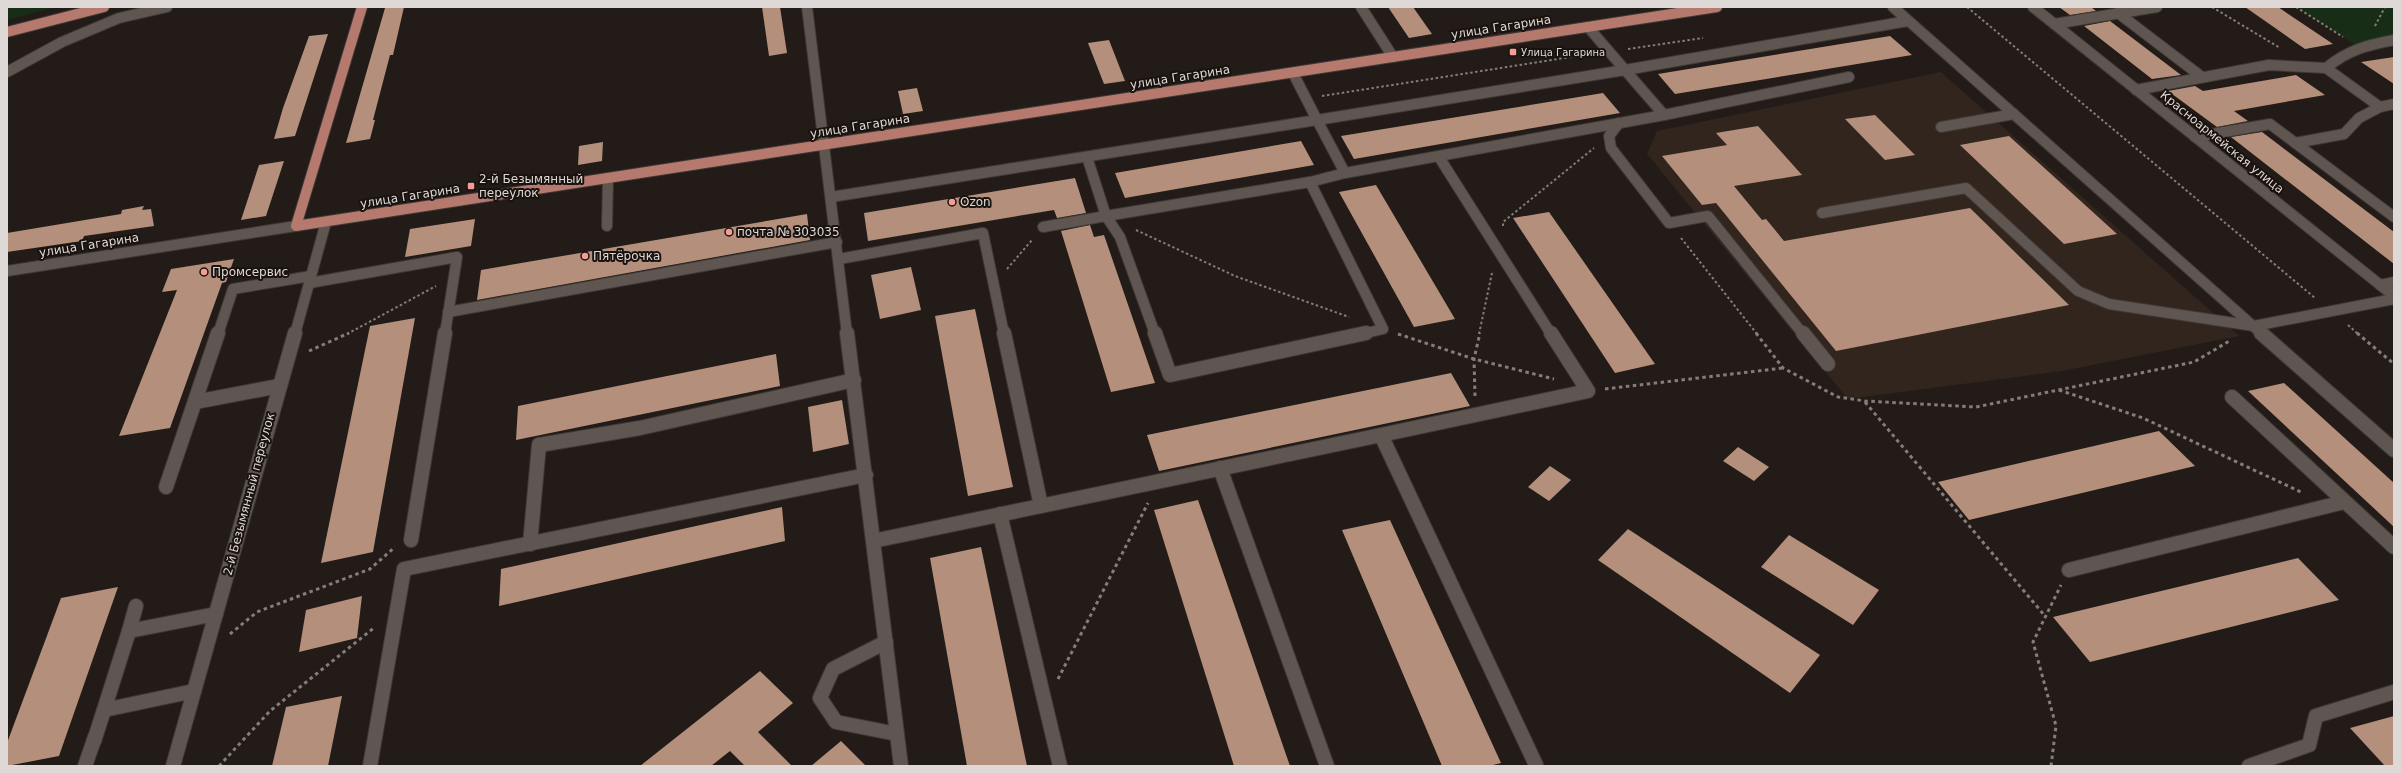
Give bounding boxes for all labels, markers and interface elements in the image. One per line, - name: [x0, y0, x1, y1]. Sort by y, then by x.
- street label: улица Гагарина: [1450, 12, 1552, 42]
- marker: Улица Гагарина: [1508, 47, 1518, 57]
- place label: Улица Гагарина: [1521, 47, 1605, 58]
- street label: улица Гагарина: [1129, 62, 1231, 92]
- street label: Красноармейская улица: [2157, 88, 2287, 196]
- street label: улица Гагарина: [809, 111, 911, 141]
- place label: 2-й Безымянный переулок: [479, 172, 583, 200]
- street label: улица Гагарина: [359, 181, 461, 211]
- marker: 2-й Безымянный переулок: [466, 181, 476, 191]
- place label: Ozon: [960, 195, 991, 209]
- marker: Ozon: [947, 197, 957, 207]
- place label: почта № 303035: [737, 225, 840, 239]
- marker: почта № 303035: [724, 227, 734, 237]
- street label: улица Гагарина: [38, 230, 140, 260]
- place label: Пятёрочка: [593, 249, 660, 263]
- marker: Пятёрочка: [580, 251, 590, 261]
- place label: Промсервис: [212, 265, 288, 279]
- marker: Промсервис: [199, 267, 209, 277]
- street label: 2-й Безымянный переулок: [221, 411, 277, 577]

